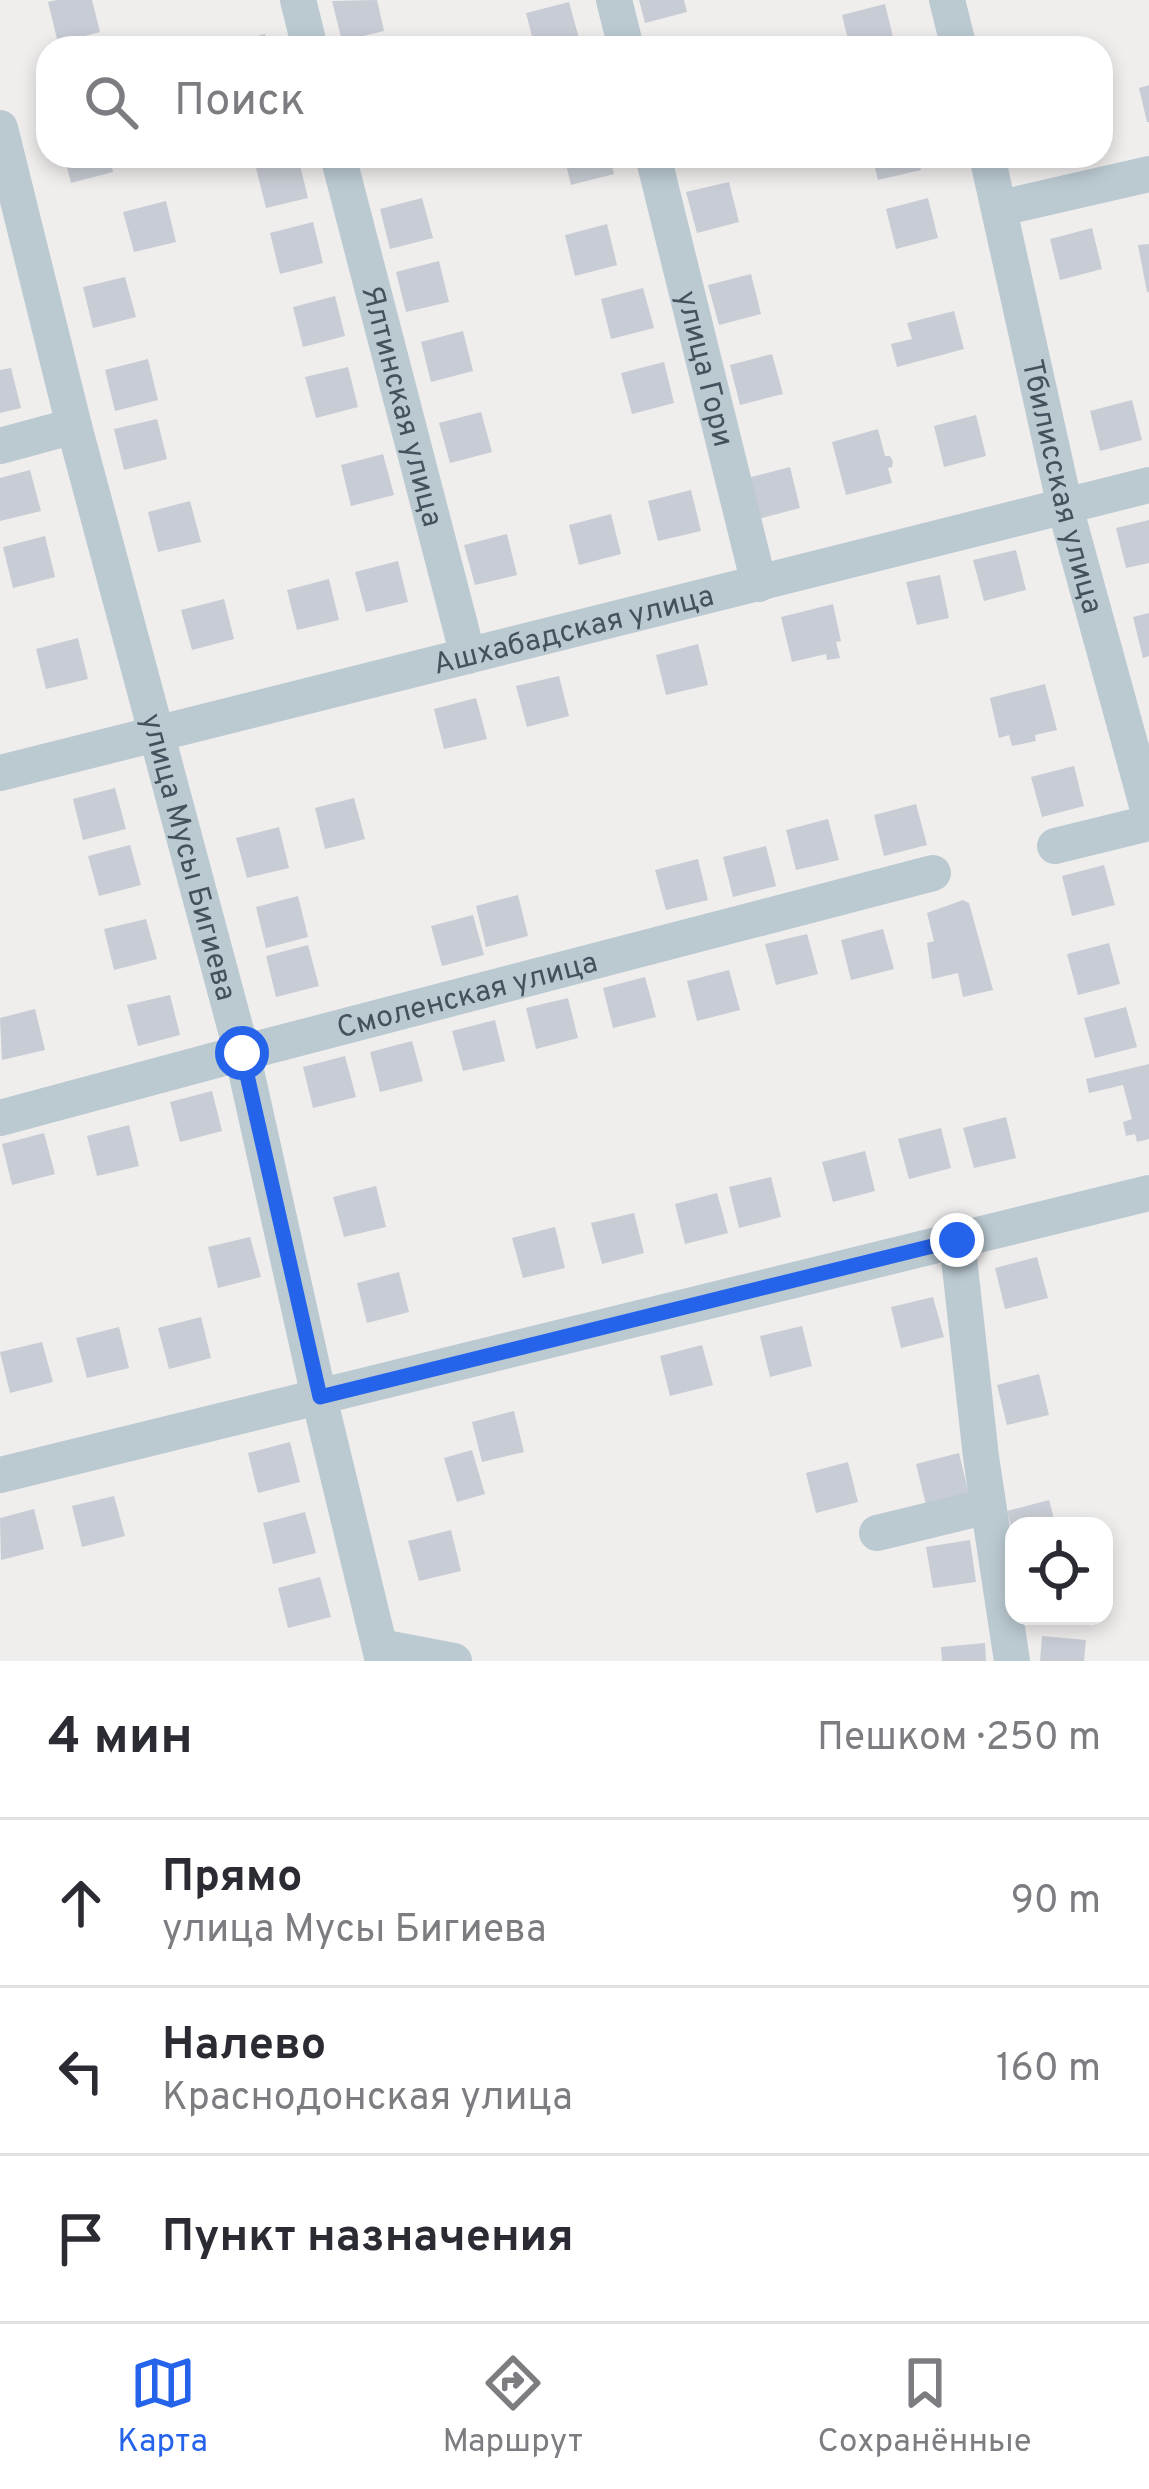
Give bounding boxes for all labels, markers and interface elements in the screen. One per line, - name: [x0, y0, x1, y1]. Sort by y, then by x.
- search box: [36, 36, 1113, 168]
- icon: search: [78, 69, 144, 135]
- text: Поиск: [174, 74, 305, 131]
- street label: Ялтинская улица: [351, 282, 450, 531]
- street label: улица Гори: [666, 287, 740, 451]
- street label: Тбилисская улица: [1012, 356, 1109, 618]
- street label: Ашхабадская улица: [430, 579, 718, 685]
- street label: улица Мусы Бигиева: [131, 710, 243, 1005]
- street label: Смоленская улица: [333, 945, 602, 1048]
- route start: [215, 1026, 269, 1080]
- route end: [930, 1213, 984, 1267]
- map controls: [1005, 1517, 1113, 1625]
- button: locate: [1005, 1517, 1113, 1625]
- text: 4 мин: [48, 1707, 193, 1772]
- text: Пешком · 250 m: [817, 1715, 1101, 1764]
- text: Прямо: [162, 1850, 303, 1907]
- icon: ahead: [48, 1870, 114, 1936]
- text: 90 m: [1011, 1878, 1101, 1927]
- text: улица Мусы Бигиева: [162, 1907, 547, 1956]
- text: Налево: [162, 2018, 326, 2075]
- icon: left: [48, 2038, 114, 2104]
- text: 160 m: [996, 2046, 1101, 2095]
- text: Краснодонская улица: [162, 2075, 573, 2124]
- icon: arrive: [48, 2206, 114, 2272]
- text: Пункт назначения: [162, 2210, 574, 2267]
- tab: Карта: [117, 2350, 208, 2464]
- tab: Маршрут: [442, 2350, 583, 2464]
- tab: Сохранённые: [818, 2350, 1032, 2464]

